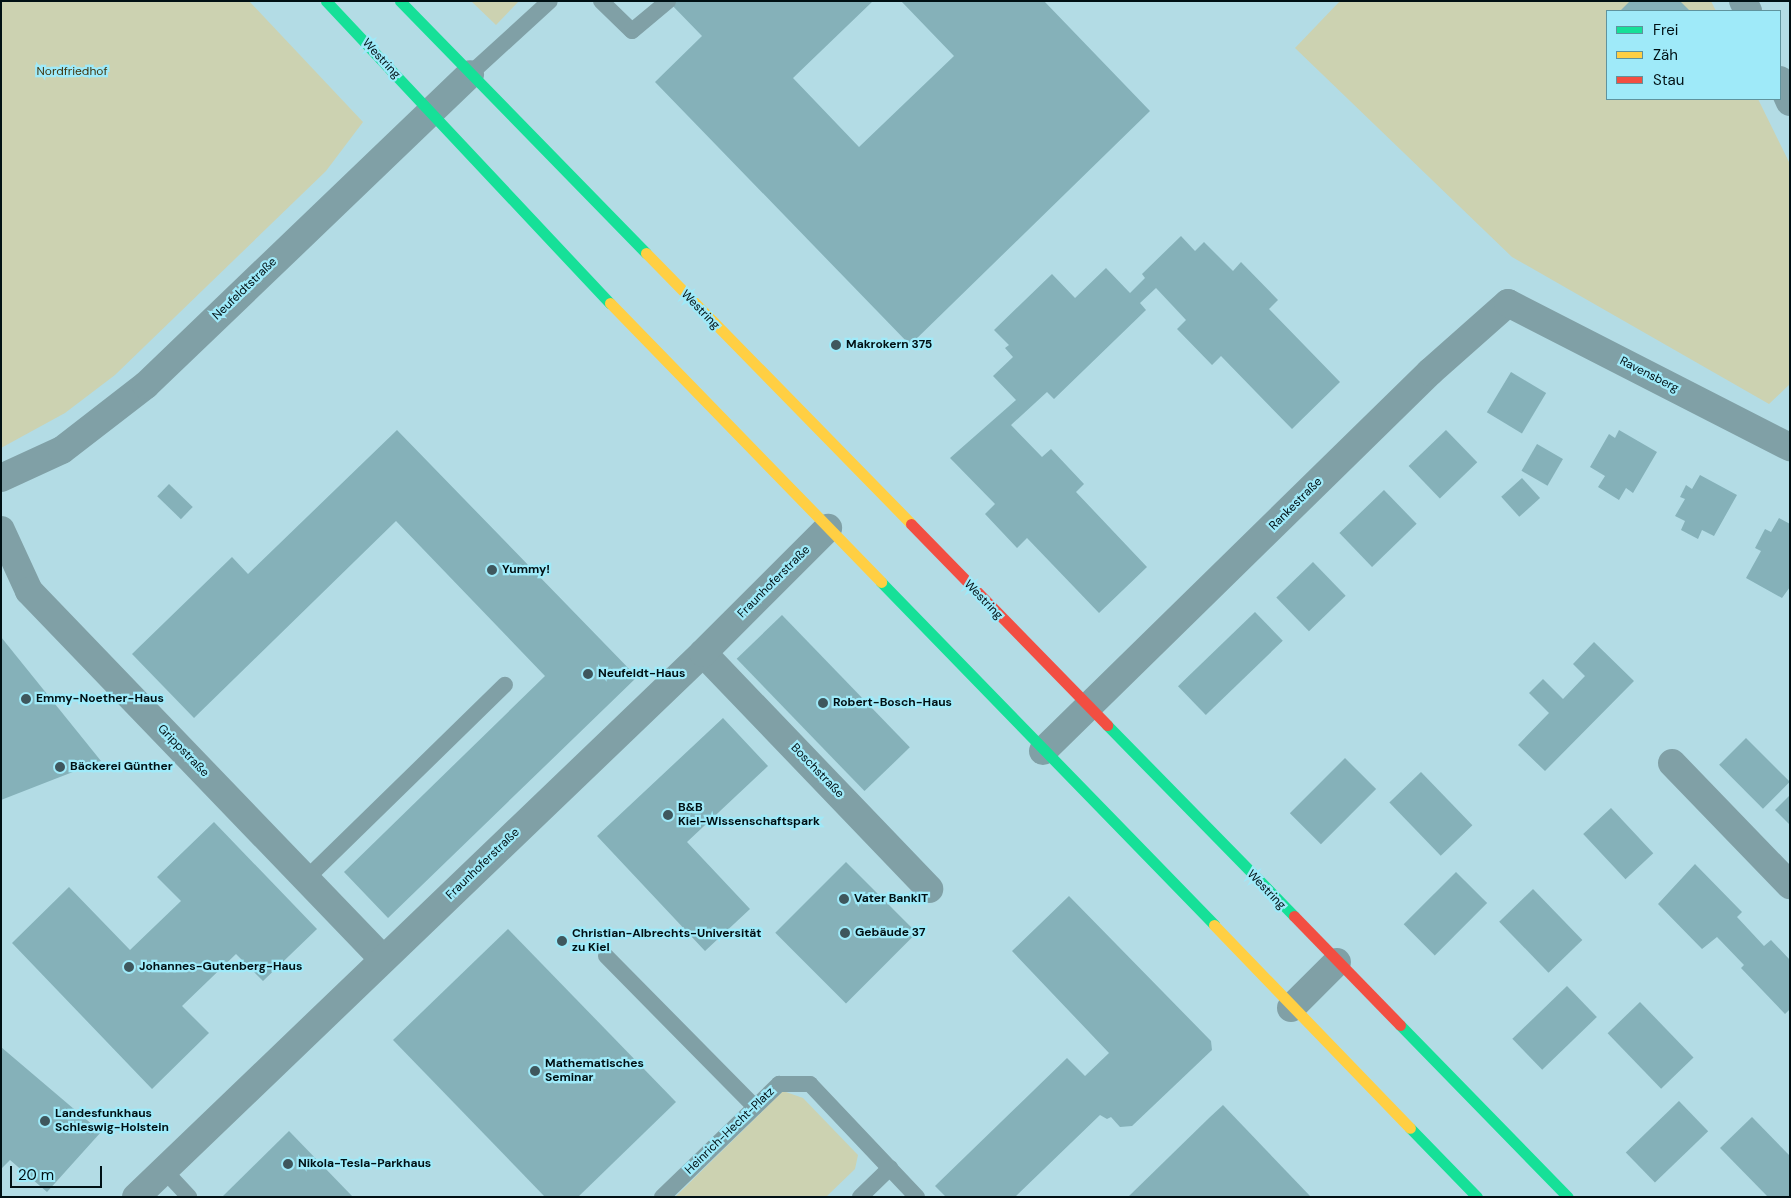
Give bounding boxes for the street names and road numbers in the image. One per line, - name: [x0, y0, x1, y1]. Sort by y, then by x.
- street label: Westring: [359, 36, 403, 82]
- street label: Neufeldtstraße: [210, 255, 280, 323]
- street label: Westring: [678, 287, 722, 333]
- street label: Ravensberg: [1617, 354, 1681, 396]
- street label: Rankestraße: [1267, 475, 1325, 533]
- street label: Fraunhoferstraße: [735, 543, 813, 621]
- street label: Westring: [961, 577, 1005, 623]
- street label: Grippstraße: [154, 722, 212, 780]
- street label: Boschstraße: [787, 741, 847, 801]
- street label: Fraunhoferstraße: [443, 825, 523, 903]
- street label: Westring: [1244, 867, 1288, 913]
- street label: Heinrich-Hecht-Platz: [682, 1085, 778, 1177]

